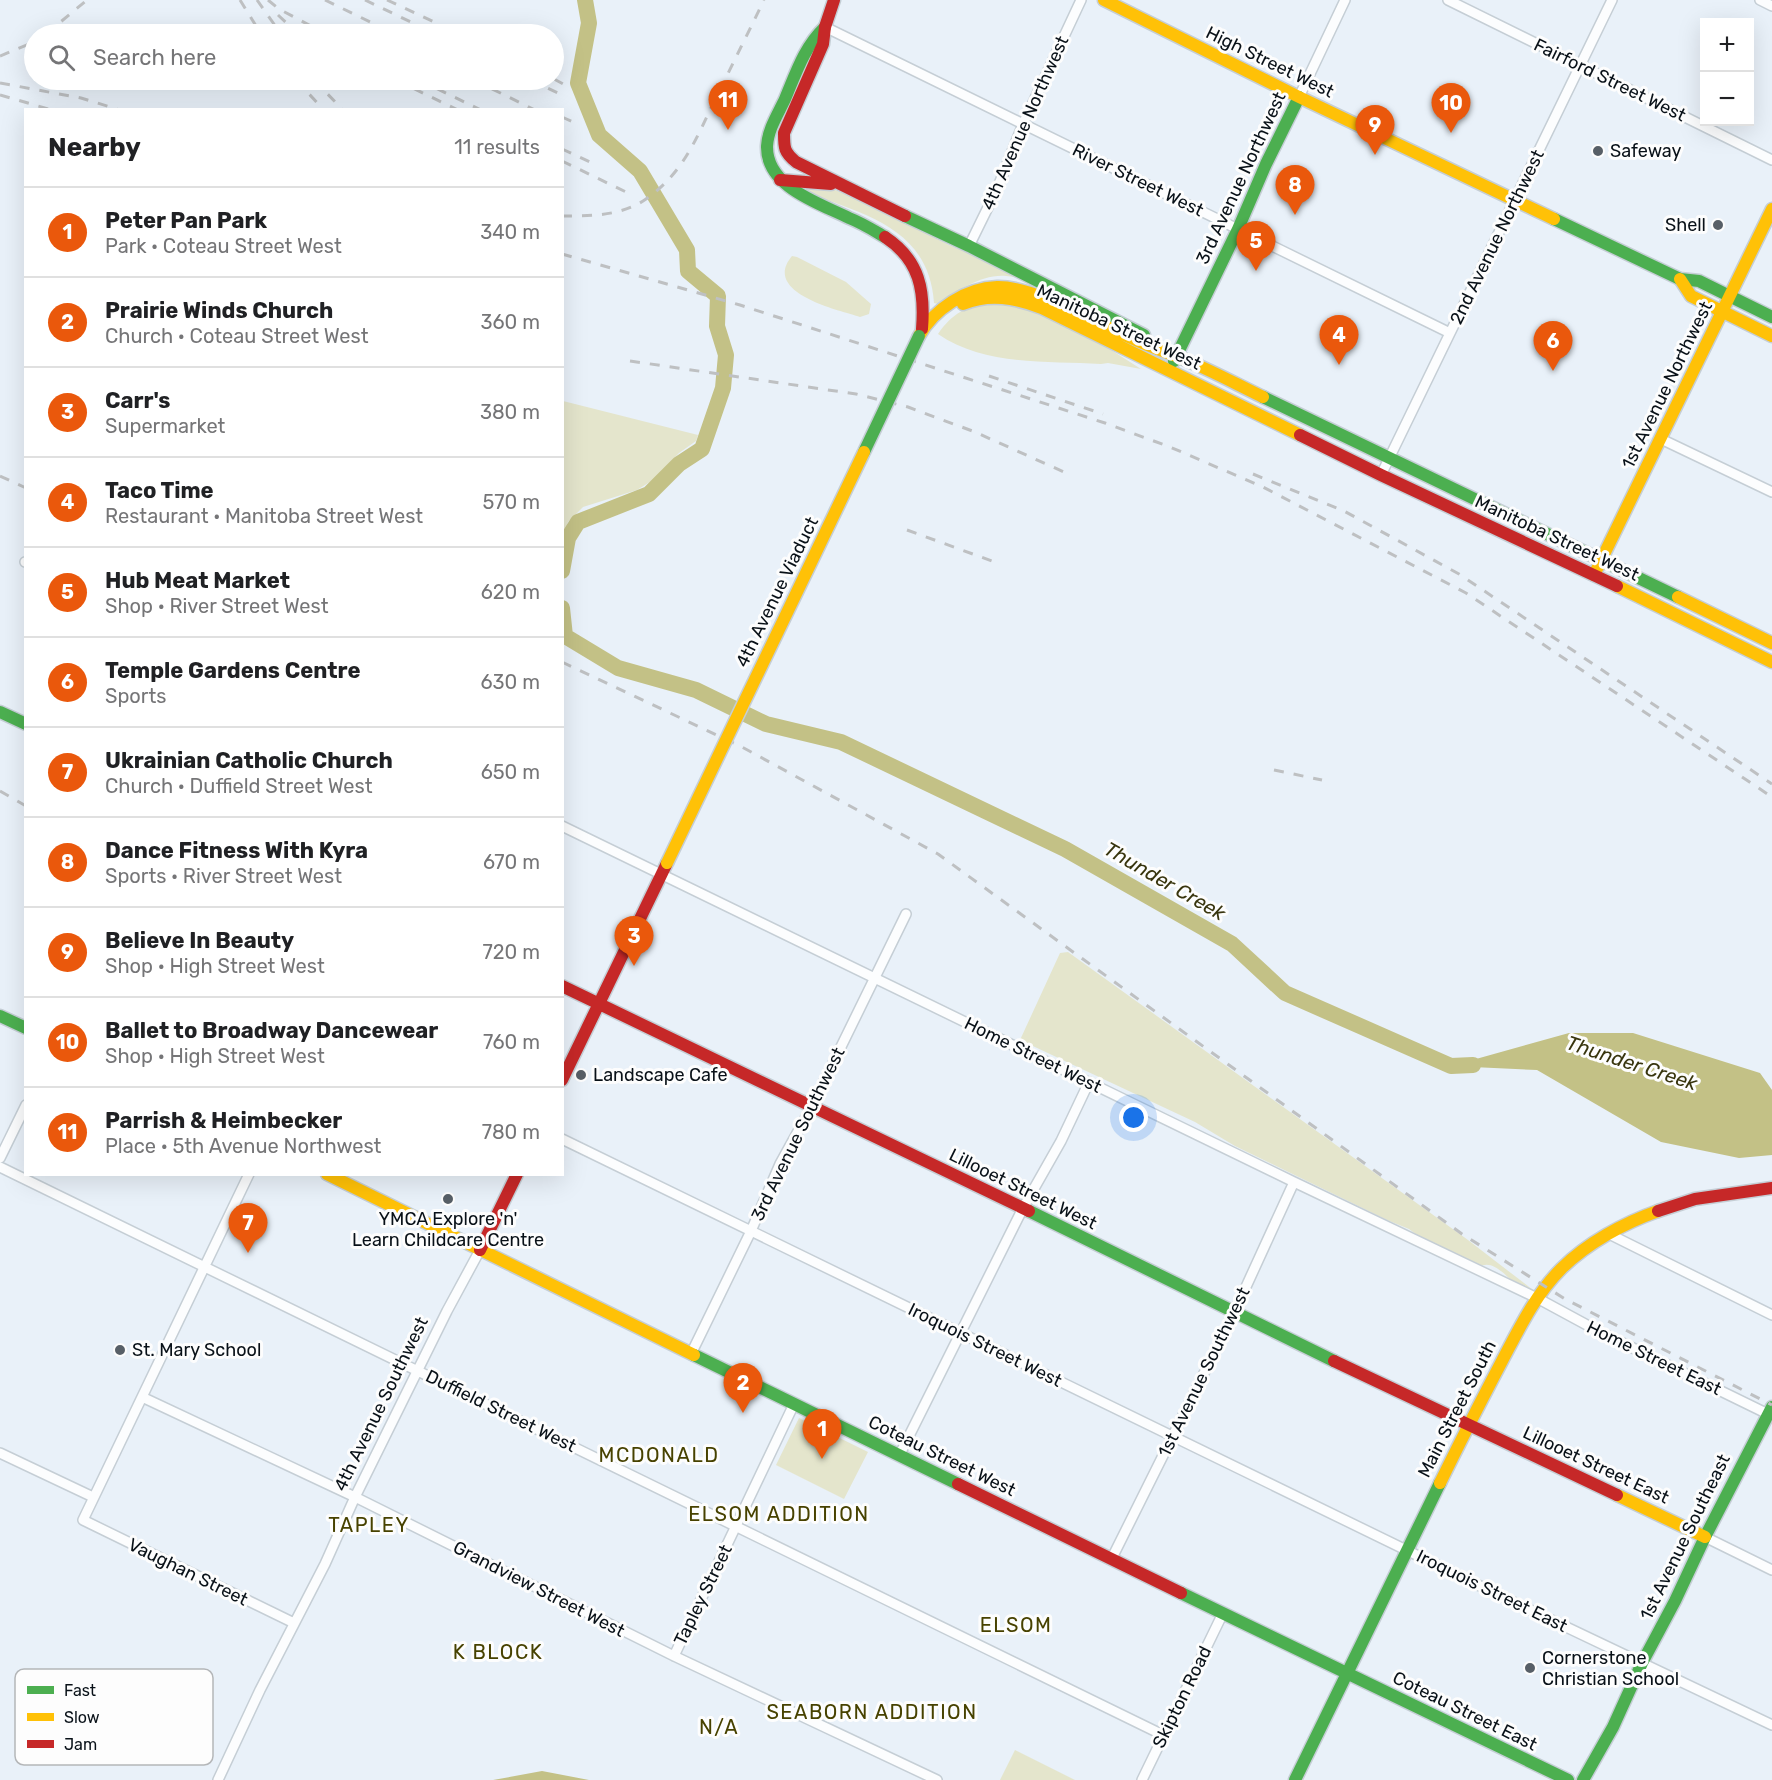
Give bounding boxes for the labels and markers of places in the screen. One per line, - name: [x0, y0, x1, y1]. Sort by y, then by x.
- pin: 11: [708, 80, 748, 130]
- pin: 10: [1432, 84, 1470, 133]
- pin: 9: [1356, 106, 1394, 155]
- place label: Safeway: [1610, 140, 1682, 162]
- marker: Safeway: [1591, 144, 1605, 158]
- pin: 8: [1276, 166, 1314, 215]
- place label: Shell: [1665, 214, 1706, 236]
- marker: Shell: [1711, 218, 1725, 232]
- pin: 5: [1236, 222, 1276, 271]
- pin: 4: [1320, 316, 1358, 365]
- pin: 6: [1534, 322, 1572, 371]
- pin: 3: [614, 916, 654, 966]
- place label: Landscape Cafe: [593, 1064, 728, 1086]
- marker: Landscape Cafe: [574, 1068, 588, 1082]
- marker: YMCA Explore 'n' Learn Childcare Centre: [441, 1192, 455, 1206]
- pin: 7: [228, 1204, 268, 1253]
- place label: YMCA Explore 'n' Learn Childcare Centre: [352, 1208, 544, 1251]
- place label: St. Mary School: [132, 1339, 261, 1361]
- marker: St. Mary School: [113, 1343, 127, 1357]
- pin: 2: [724, 1364, 762, 1413]
- pin: 1: [802, 1410, 842, 1459]
- place label: Cornerstone Christian School: [1542, 1647, 1679, 1690]
- marker: Cornerstone Christian School: [1523, 1661, 1537, 1675]

